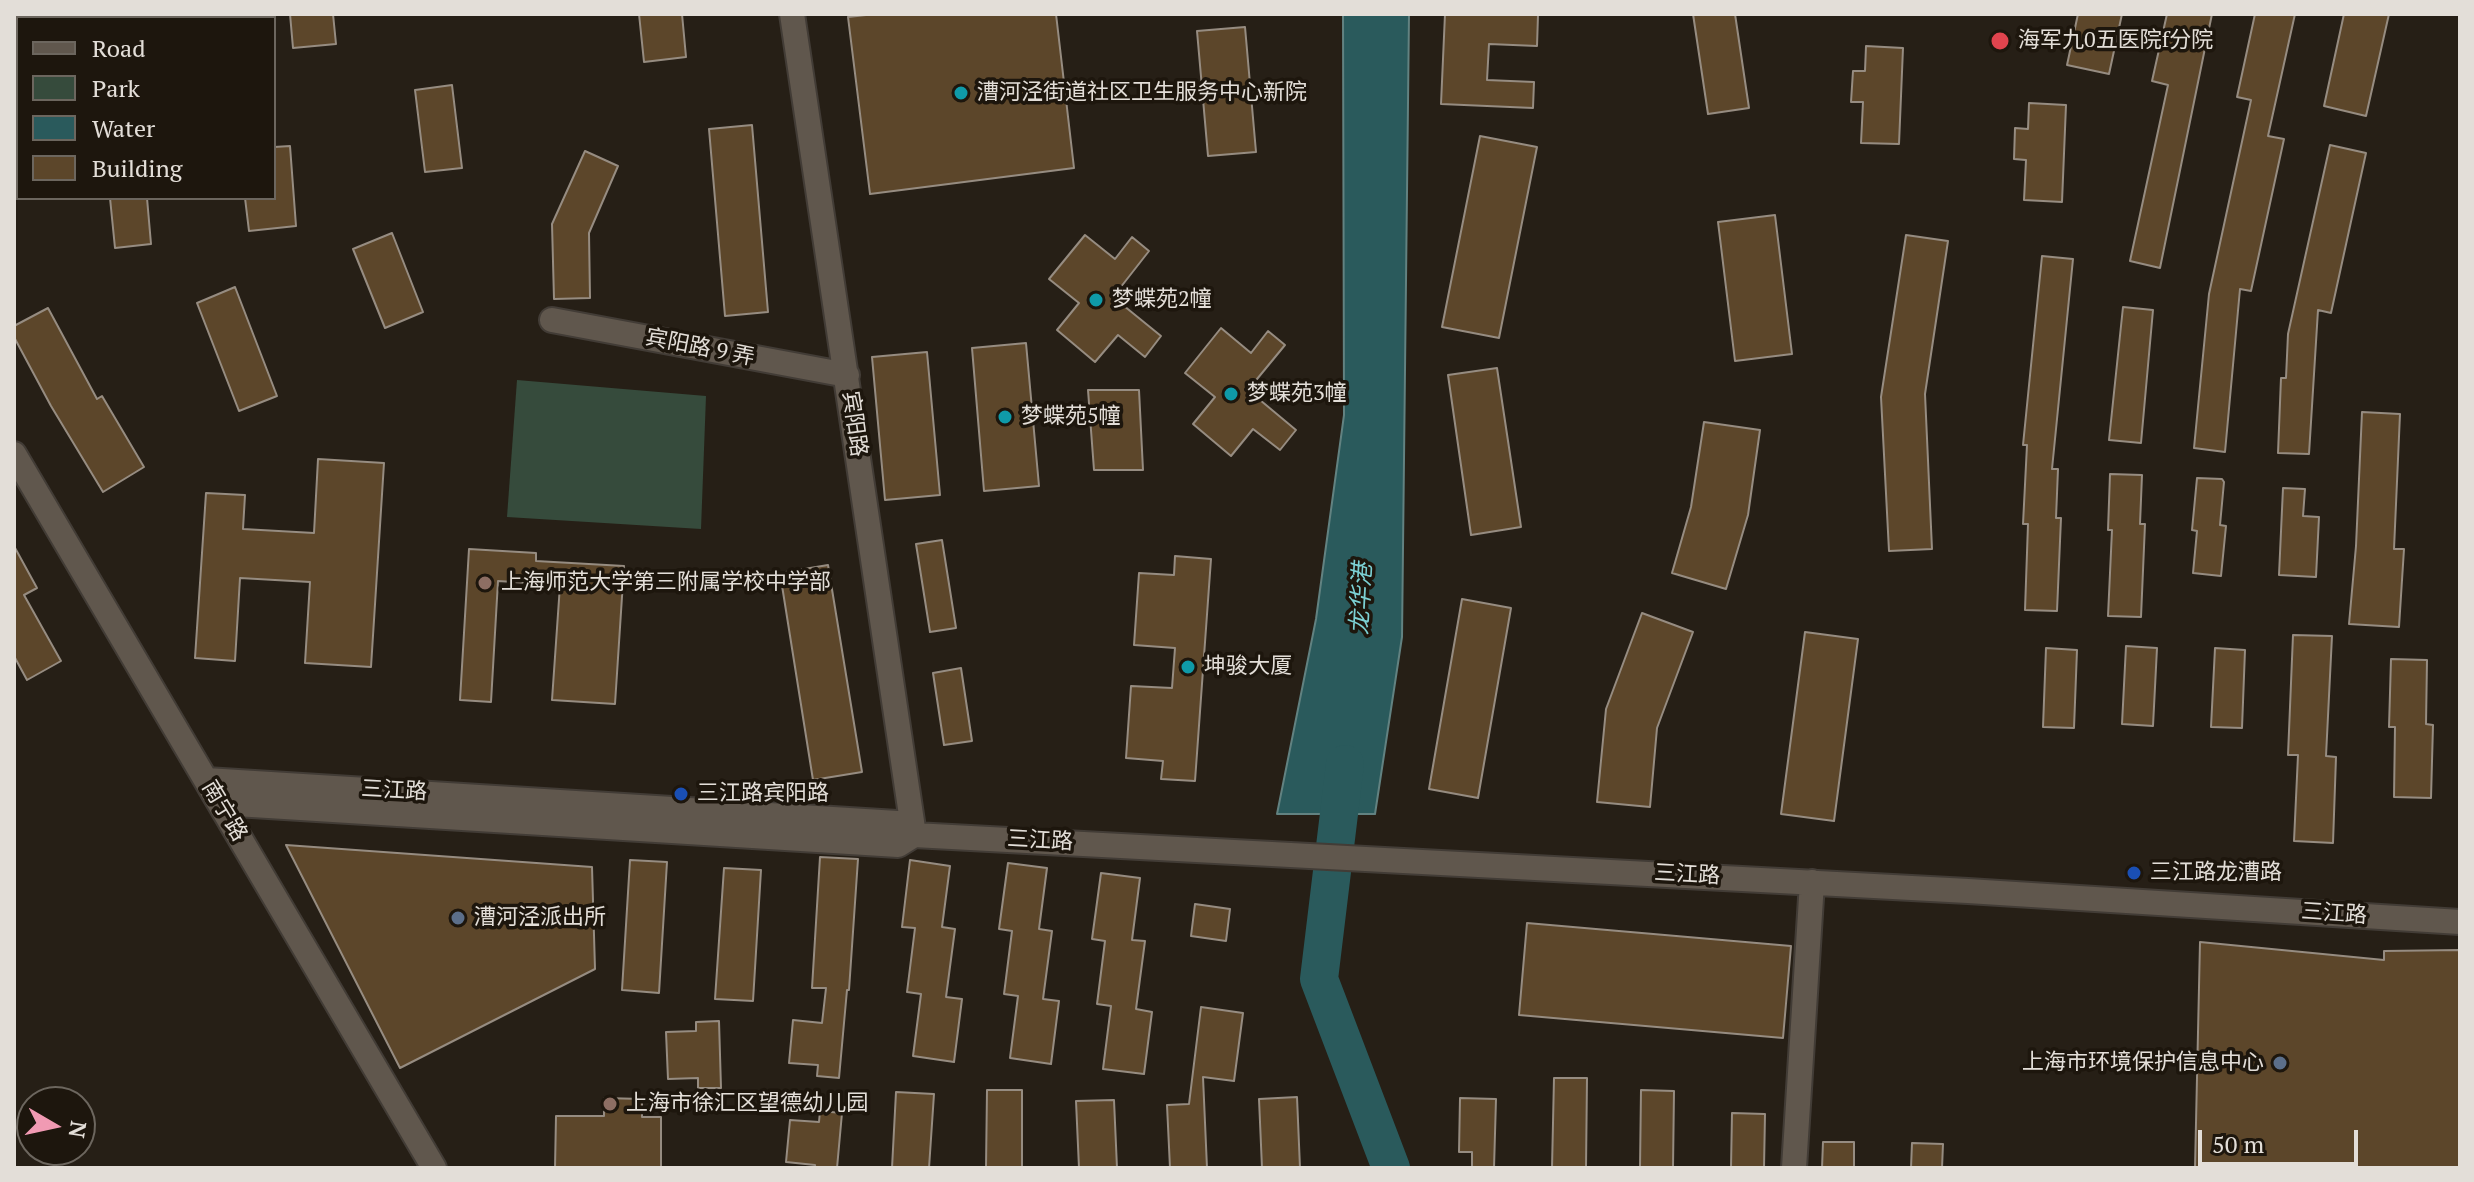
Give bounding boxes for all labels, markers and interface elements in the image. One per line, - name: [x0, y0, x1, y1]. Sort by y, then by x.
- legend: [16, 16, 276, 200]
- place label: 海军九0五医院f分院: [2018, 28, 2213, 54]
- marker: 海军九0五医院f分院: [1989, 30, 2011, 52]
- text: Road: [92, 32, 146, 64]
- text: Park: [92, 72, 140, 104]
- place label: 漕河泾街道社区卫生服务中心新院: [977, 80, 1307, 106]
- marker: 漕河泾街道社区卫生服务中心新院: [952, 84, 970, 102]
- text: Water: [92, 112, 155, 144]
- text: Building: [92, 152, 182, 184]
- place label: 梦蝶苑2幢: [1112, 287, 1212, 313]
- marker: 梦蝶苑2幢: [1087, 291, 1105, 309]
- street label: 宾阳路 9 弄: [643, 325, 757, 371]
- place label: 梦蝶苑3幢: [1247, 381, 1347, 407]
- marker: 梦蝶苑3幢: [1222, 385, 1240, 403]
- street label: 宾阳路: [836, 389, 872, 459]
- place label: 梦蝶苑5幢: [1021, 404, 1121, 430]
- marker: 梦蝶苑5幢: [996, 408, 1014, 426]
- water label: 龙华港: [1346, 562, 1378, 636]
- place label: 上海师范大学第三附属学校中学部: [501, 570, 831, 596]
- marker: 上海师范大学第三附属学校中学部: [476, 574, 494, 592]
- place label: 坤骏大厦: [1204, 654, 1292, 680]
- marker: 坤骏大厦: [1179, 658, 1197, 676]
- street label: 南宁路: [196, 776, 252, 846]
- street label: 三江路: [360, 776, 428, 806]
- place label: 三江路宾阳路: [697, 781, 829, 807]
- marker: 三江路宾阳路: [672, 785, 690, 803]
- street label: 三江路: [1006, 826, 1074, 856]
- street label: 三江路: [1653, 860, 1721, 890]
- place label: 三江路龙漕路: [2150, 860, 2282, 886]
- marker: 三江路龙漕路: [2125, 864, 2143, 882]
- street label: 三江路: [2300, 899, 2368, 929]
- place label: 漕河泾派出所: [474, 905, 606, 931]
- marker: 漕河泾派出所: [449, 909, 467, 927]
- place label: 上海市环境保护信息中心: [2022, 1050, 2264, 1076]
- marker: 上海市环境保护信息中心: [2271, 1054, 2289, 1072]
- north arrow: [16, 1086, 96, 1166]
- place label: 上海市徐汇区望德幼儿园: [626, 1091, 868, 1117]
- marker: 上海市徐汇区望德幼儿园: [601, 1095, 619, 1113]
- scale bar: [2202, 1114, 2362, 1164]
- text: N: [63, 1119, 94, 1140]
- text: 50 m: [2212, 1128, 2264, 1160]

